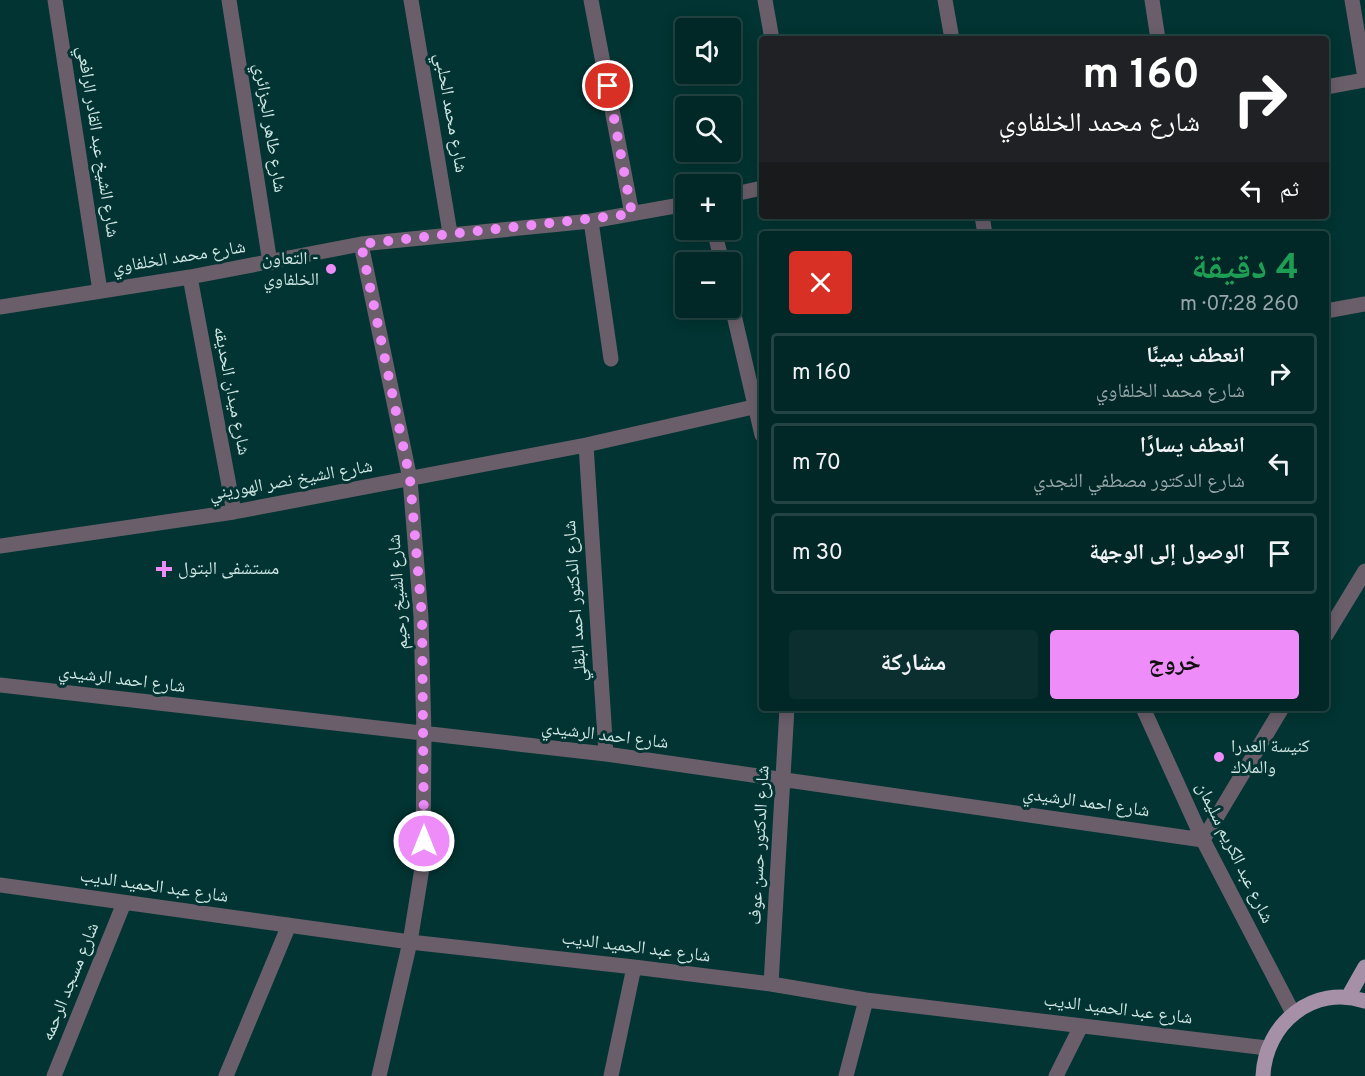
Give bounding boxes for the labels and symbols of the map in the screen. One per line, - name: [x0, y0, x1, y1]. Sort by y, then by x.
- street label: شارع الشيخ عبد القادر الرافعي: [69, 45, 123, 240]
- street label: شارع محمد الحلبي: [427, 51, 472, 175]
- pin: [582, 60, 633, 111]
- street label: شارع طاهر الجزائري: [246, 62, 291, 195]
- street label: شارع محمد الخلفاوي: [111, 236, 247, 281]
- place label: التعاون - الخلفاوي: [262, 248, 319, 293]
- marker: التعاون - الخلفاوي: [324, 262, 338, 276]
- street label: شارع ميدان الحديقه: [207, 325, 255, 457]
- street label: شارع الشيخ نصر الهوريني: [207, 455, 375, 508]
- street label: شارع الدكتور احمد البقلي: [559, 519, 595, 682]
- street label: شارع الشيخ رحيم: [383, 534, 415, 650]
- place label: مستشفى البتول: [178, 558, 279, 581]
- marker: مستشفى البتول: [155, 560, 173, 578]
- street label: شارع احمد الرشيدي: [57, 661, 187, 701]
- street label: شارع احمد الرشيدي: [540, 717, 670, 757]
- place label: كنيسة العدرا والملاك: [1231, 736, 1310, 780]
- marker: كنيسة العدرا والملاك: [1212, 750, 1226, 764]
- street label: شارع الدكتور حسن عوف: [744, 765, 776, 925]
- street label: شارع عبد الكريم سليمان: [1190, 779, 1278, 927]
- street label: شارع احمد الرشيدي: [1021, 783, 1151, 825]
- position arrow: [392, 809, 456, 873]
- street label: شارع عبد الحميد الديب: [78, 865, 230, 909]
- street label: شارع مسجد الرحمه: [37, 919, 105, 1045]
- street label: شارع عبد الحميد الديب: [560, 927, 712, 969]
- street label: شارع عبد الحميد الديب: [1042, 989, 1194, 1031]

